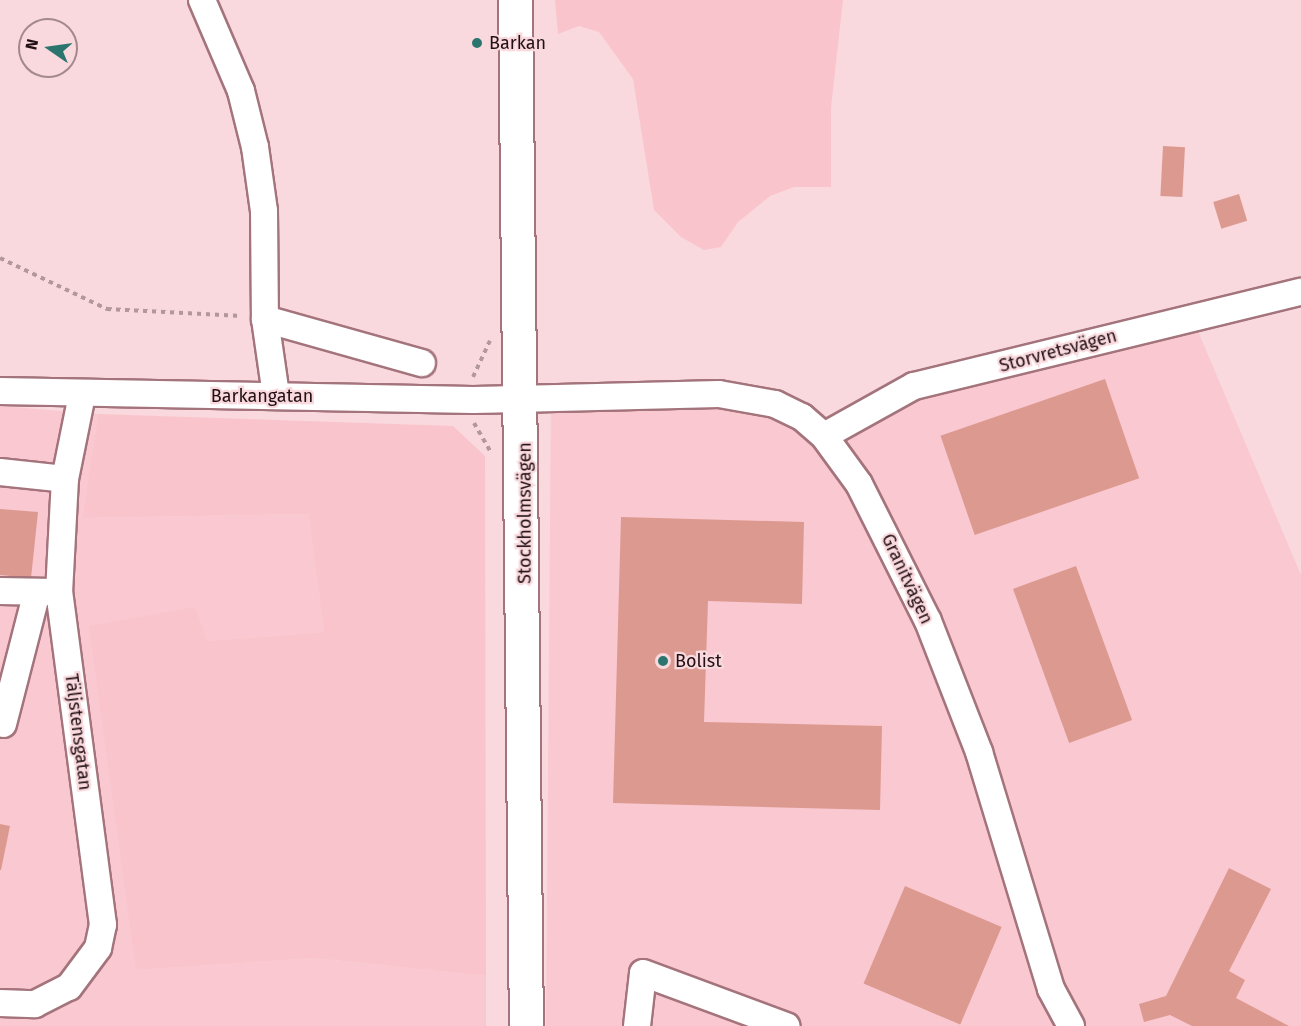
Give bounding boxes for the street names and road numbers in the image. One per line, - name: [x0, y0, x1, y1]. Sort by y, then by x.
- street label: Storvretsvägen: [997, 325, 1119, 377]
- street label: Barkangatan: [211, 385, 313, 407]
- street label: Stockholmsvägen: [514, 442, 536, 584]
- street label: Granitvägen: [877, 530, 937, 628]
- street label: Täljstensgatan: [60, 672, 96, 792]

